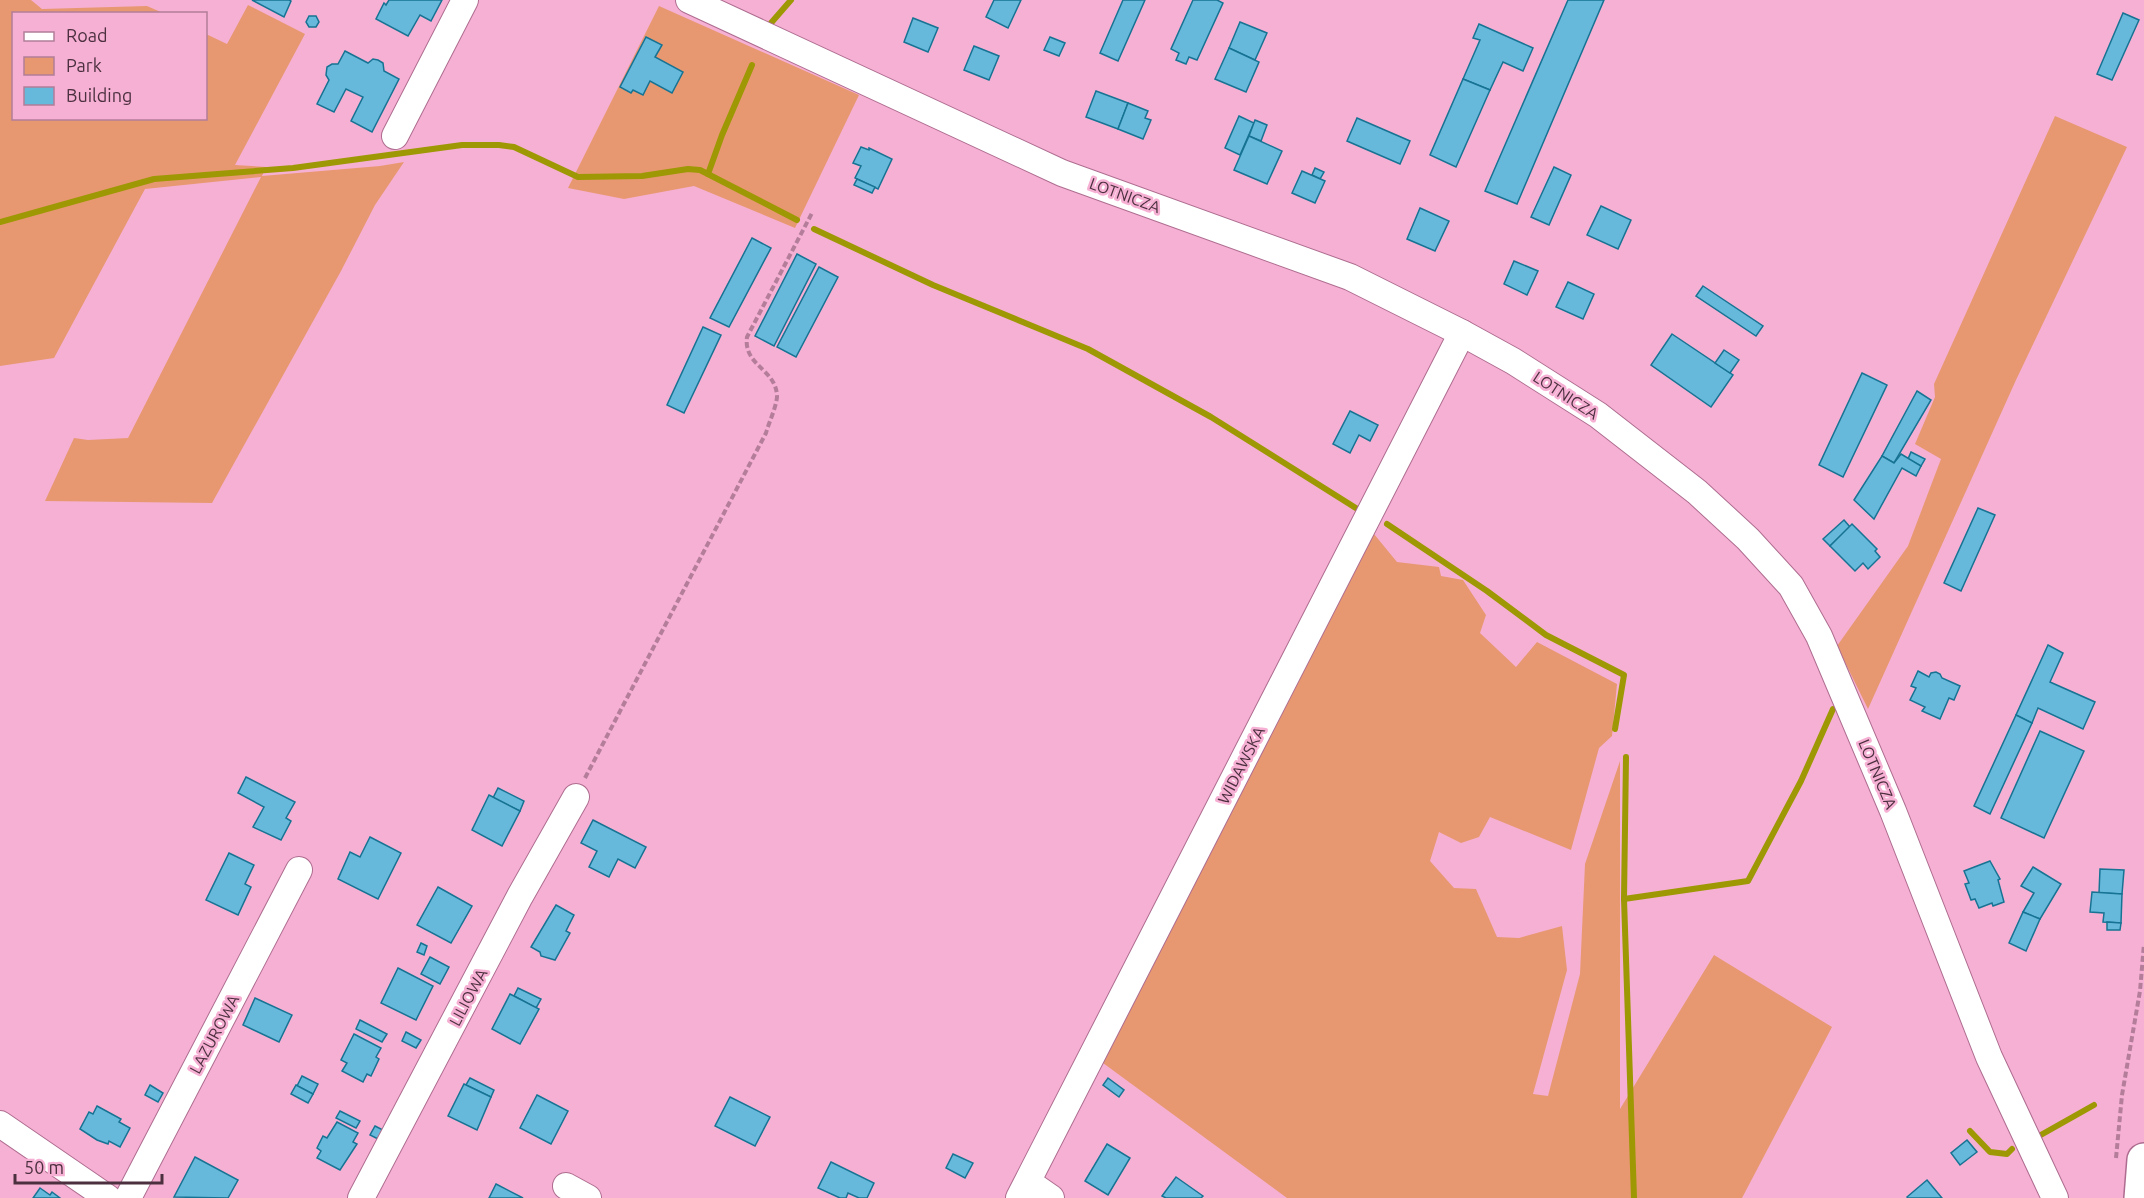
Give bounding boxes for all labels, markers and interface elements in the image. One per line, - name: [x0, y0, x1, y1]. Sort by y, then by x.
- legend: [12, 12, 207, 120]
- text: Road: [66, 25, 108, 45]
- text: Park: [66, 55, 102, 75]
- text: Building: [66, 85, 132, 105]
- street label: LOTNICZA: [1087, 174, 1163, 216]
- street label: LOTNICZA: [1530, 367, 1602, 423]
- street label: WIDAWSKA: [1214, 723, 1268, 807]
- street label: LOTNICZA: [1855, 736, 1901, 812]
- street label: LILIOWA: [446, 965, 491, 1029]
- street label: LAZUROWA: [186, 991, 243, 1076]
- scale bar: [15, 1147, 162, 1185]
- text: 50 m: [24, 1157, 64, 1177]

